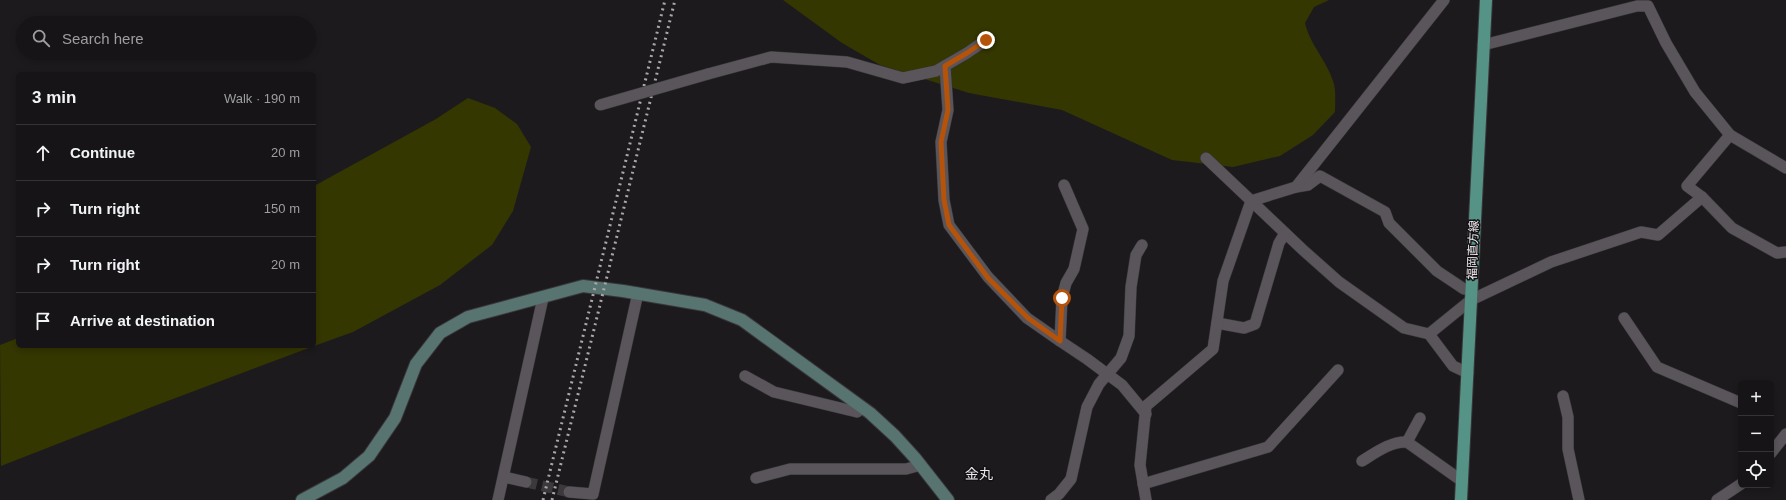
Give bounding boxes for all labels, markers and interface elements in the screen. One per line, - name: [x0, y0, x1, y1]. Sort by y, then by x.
- search box: [16, 16, 316, 60]
- icon: search: [30, 27, 52, 49]
- text: Search here: [62, 30, 144, 47]
- route end: [977, 31, 995, 49]
- text: 3 min: [32, 88, 76, 107]
- text: Walk · 190 m: [224, 91, 300, 106]
- icon: ahead: [32, 142, 54, 164]
- text: Continue: [70, 144, 135, 161]
- text: 20 m: [271, 145, 300, 160]
- icon: right: [32, 198, 54, 220]
- text: Turn right: [70, 200, 140, 217]
- text: 150 m: [264, 201, 300, 216]
- street label: 福岡直方線: [1465, 220, 1481, 280]
- icon: right: [32, 254, 54, 276]
- text: Turn right: [70, 256, 140, 273]
- text: 20 m: [271, 257, 300, 272]
- route start: [1053, 289, 1071, 307]
- icon: arrive: [32, 310, 54, 332]
- text: Arrive at destination: [70, 312, 215, 329]
- map controls: [1738, 380, 1774, 488]
- button: +: [1738, 380, 1774, 416]
- button: −: [1738, 416, 1774, 452]
- button: locate: [1738, 452, 1774, 488]
- district label: 金丸: [965, 466, 993, 482]

